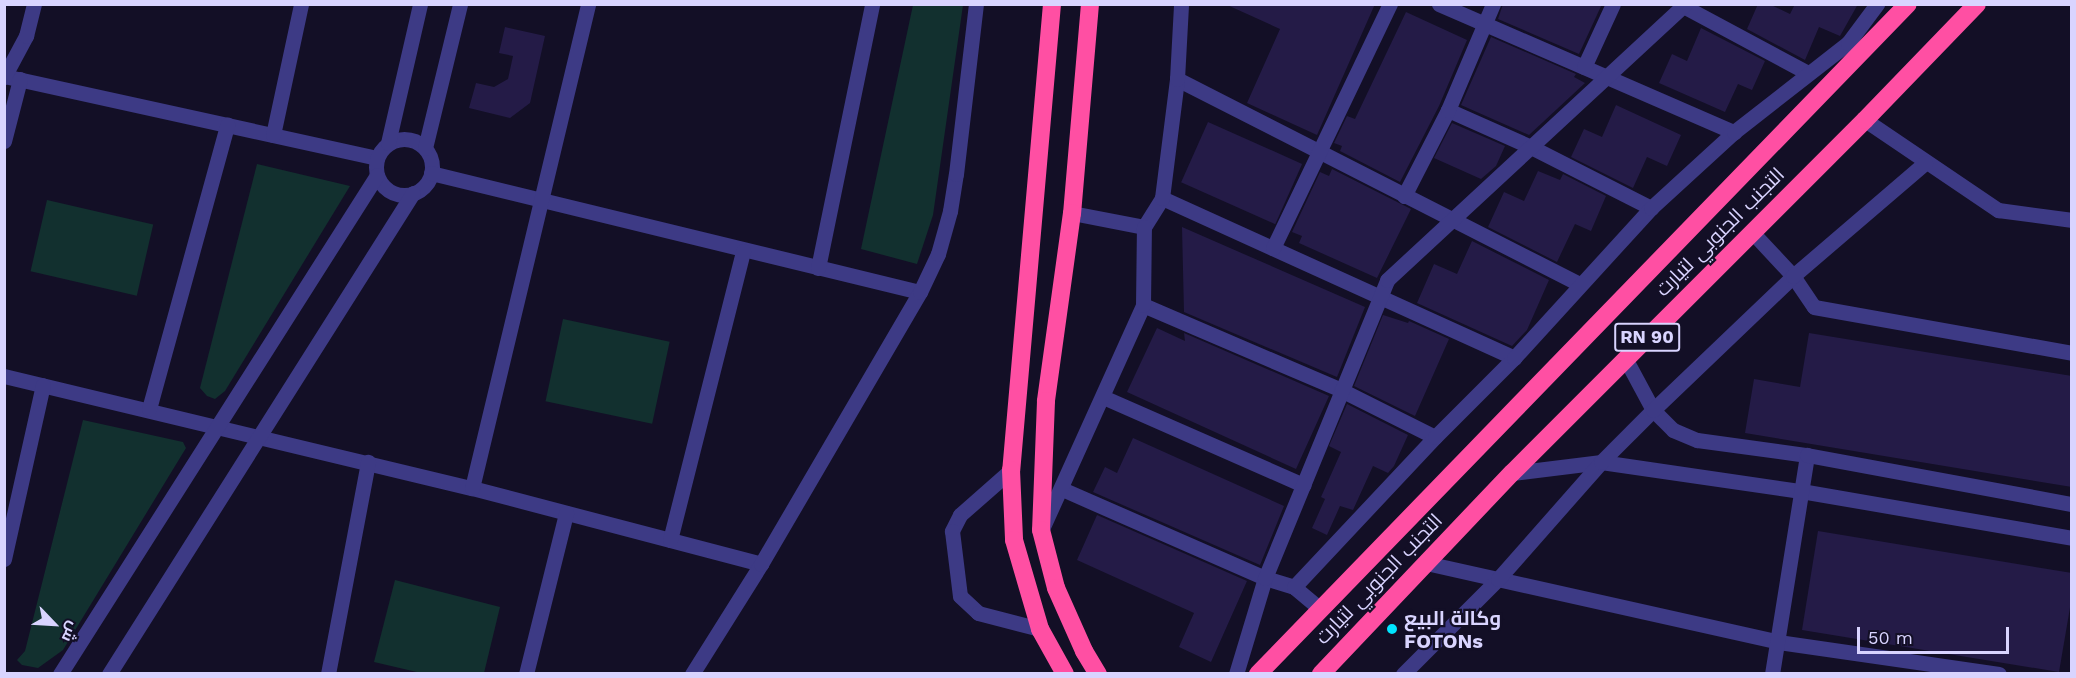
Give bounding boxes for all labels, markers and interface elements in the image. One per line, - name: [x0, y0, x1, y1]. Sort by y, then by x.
- street label: التجنب الجنوبي لتيارت: [1651, 163, 1789, 301]
- road number: RN 90: [1614, 322, 1680, 352]
- street label: التجنب الجنوبي لتيارت: [1311, 509, 1447, 649]
- north arrow: [24, 594, 84, 654]
- place label: وكالة البيع FOTONs: [1404, 606, 1501, 653]
- scale bar: [1860, 615, 2012, 653]
- text: ش: [58, 618, 84, 645]
- marker: وكالة البيع FOTONs: [1385, 622, 1399, 636]
- text: 50 m: [1868, 627, 1913, 648]

